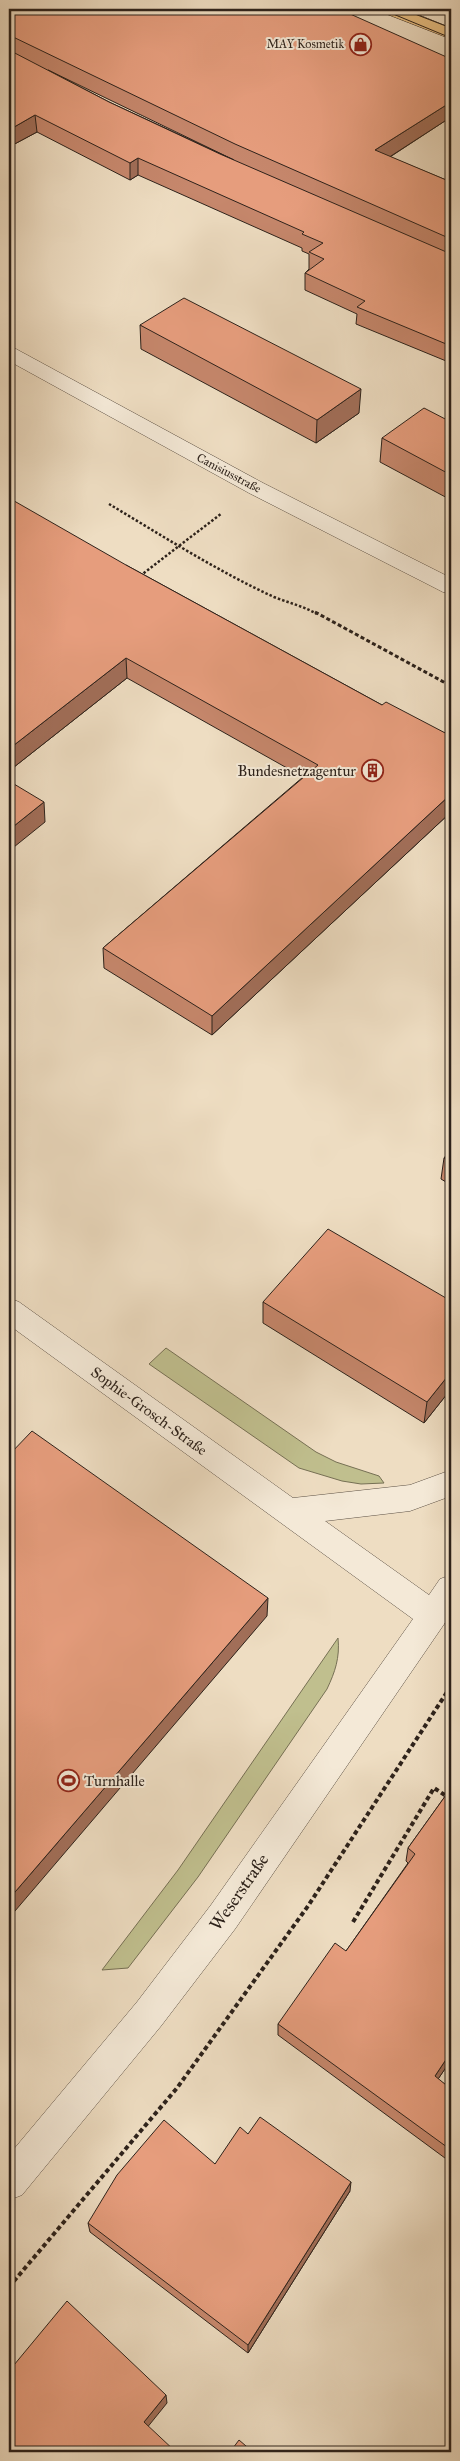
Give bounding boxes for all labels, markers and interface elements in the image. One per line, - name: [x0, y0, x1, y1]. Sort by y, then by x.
- shop icon: MAY Kosmetik: [348, 32, 372, 56]
- place label: MAY Kosmetik: [267, 37, 344, 51]
- street label: Canisiusstraße: [194, 450, 264, 496]
- building icon: Bundesnetzagentur: [360, 759, 384, 783]
- place label: Bundesnetzagentur: [238, 762, 356, 780]
- street label: Sophie-Grosch-Straße: [88, 1363, 210, 1459]
- sports icon: Turnhalle: [56, 1769, 80, 1793]
- place label: Turnhalle: [84, 1772, 145, 1790]
- street label: Weserstraße: [205, 1849, 273, 1935]

